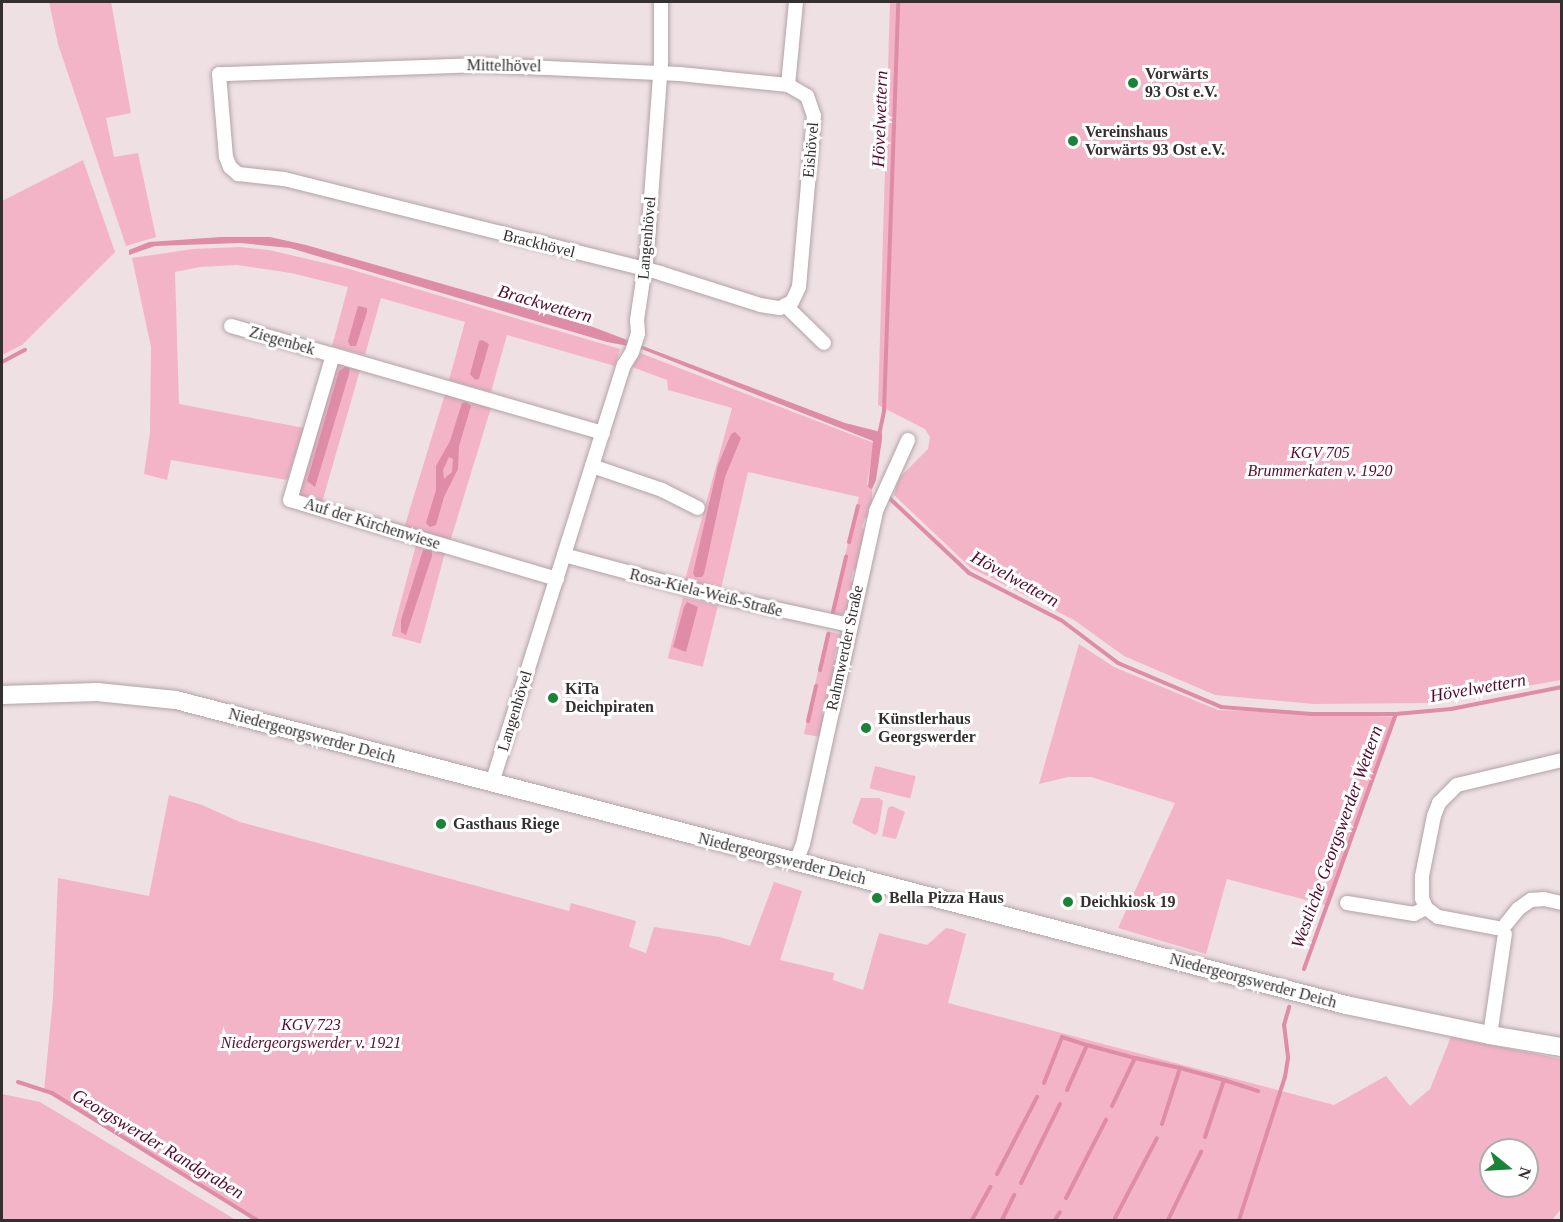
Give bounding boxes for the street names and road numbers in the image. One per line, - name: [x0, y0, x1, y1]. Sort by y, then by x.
- street label: Mittelhövel: [467, 56, 541, 76]
- street label: Eishövel: [799, 121, 823, 179]
- street label: Langenhövel: [634, 196, 660, 280]
- street label: Brackhövel: [501, 226, 577, 262]
- street label: Ziegenbek: [247, 322, 317, 360]
- street label: Auf der Kirchenwiese: [302, 494, 442, 554]
- street label: Rosa-Kiela-Weiß-Straße: [628, 565, 784, 621]
- street label: Rahmwerder Straße: [822, 584, 868, 712]
- street label: Langenhövel: [494, 668, 536, 754]
- street label: Niedergeorgswerder Deich: [226, 704, 398, 768]
- street label: Niedergeorgswerder Deich: [696, 829, 868, 889]
- street label: Niedergeorgswerder Deich: [1167, 949, 1339, 1013]

